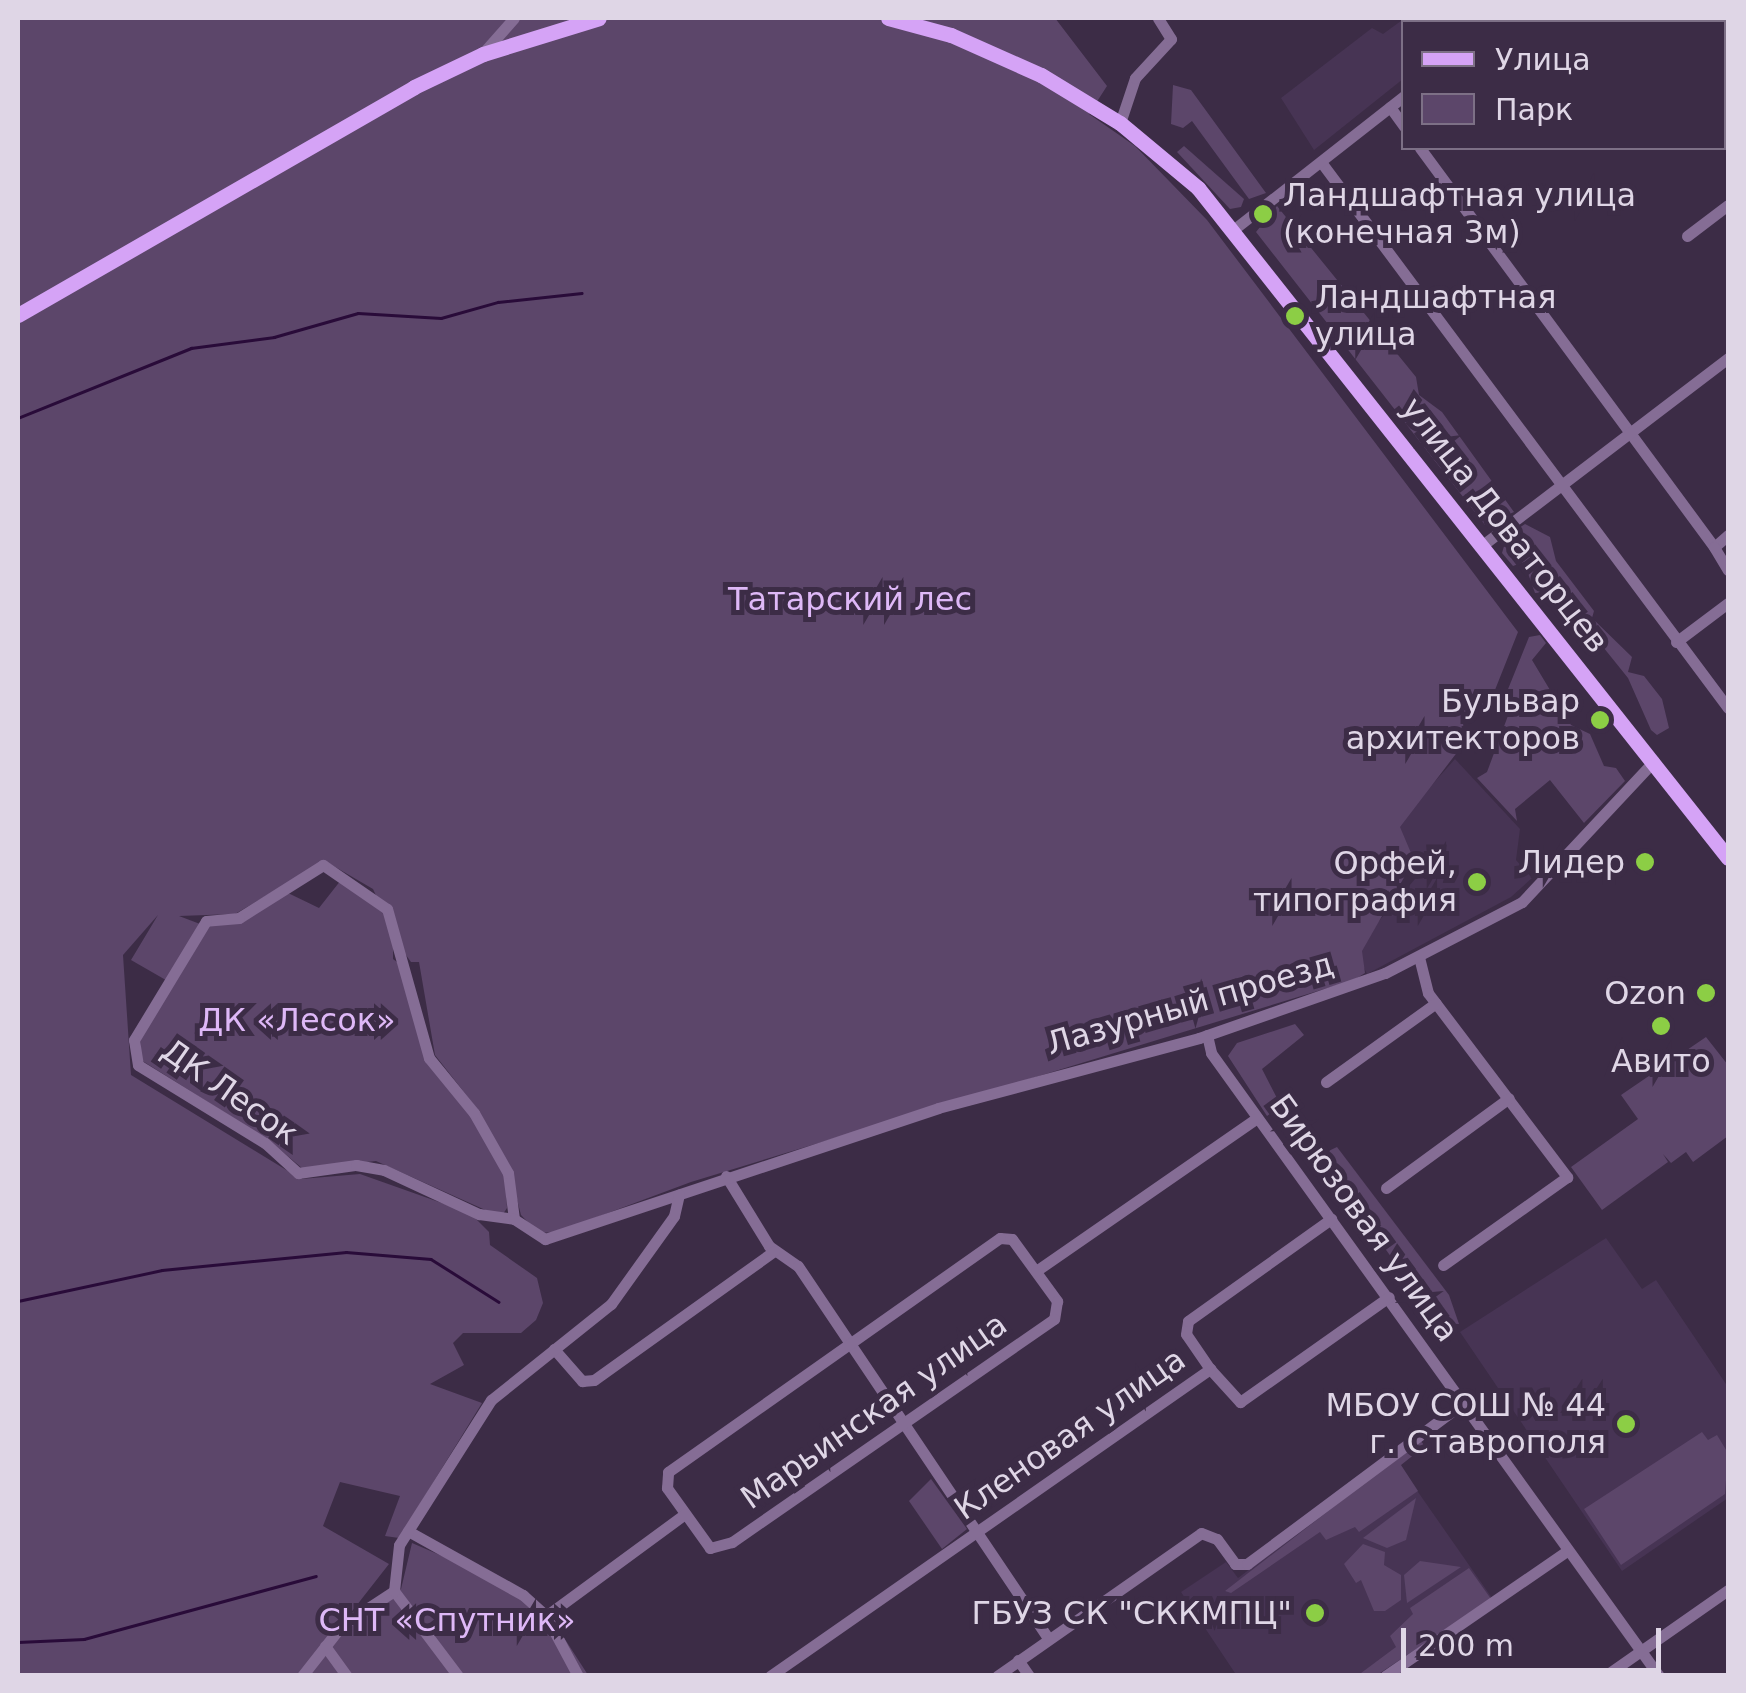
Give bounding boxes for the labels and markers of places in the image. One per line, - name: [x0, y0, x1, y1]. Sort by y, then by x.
- place label: Ландшафтная улица (конечная 3м): [1283, 177, 1636, 252]
- marker: Ландшафтная улица (конечная 3м): [1252, 203, 1274, 225]
- place label: Ландшафтная улица: [1315, 279, 1556, 354]
- marker: Ландшафтная улица: [1284, 305, 1306, 327]
- place label: Бульвар архитекторов: [1346, 683, 1580, 758]
- marker: Бульвар архитекторов: [1589, 709, 1611, 731]
- place label: Лидер: [1518, 843, 1625, 881]
- place label: Орфей, типография: [1253, 845, 1457, 920]
- marker: Лидер: [1634, 851, 1656, 873]
- marker: Орфей, типография: [1466, 871, 1488, 893]
- place label: Ozon: [1604, 974, 1686, 1012]
- marker: Ozon: [1695, 982, 1717, 1004]
- marker: Авито: [1650, 1015, 1672, 1037]
- place label: Авито: [1611, 1042, 1711, 1080]
- place label: МБОУ СОШ № 44 г. Ставрополя: [1325, 1387, 1606, 1462]
- marker: МБОУ СОШ № 44 г. Ставрополя: [1615, 1413, 1637, 1435]
- place label: ГБУЗ СК "СККМПЦ": [971, 1594, 1292, 1632]
- marker: ГБУЗ СК "СККМПЦ": [1302, 1600, 1328, 1626]

